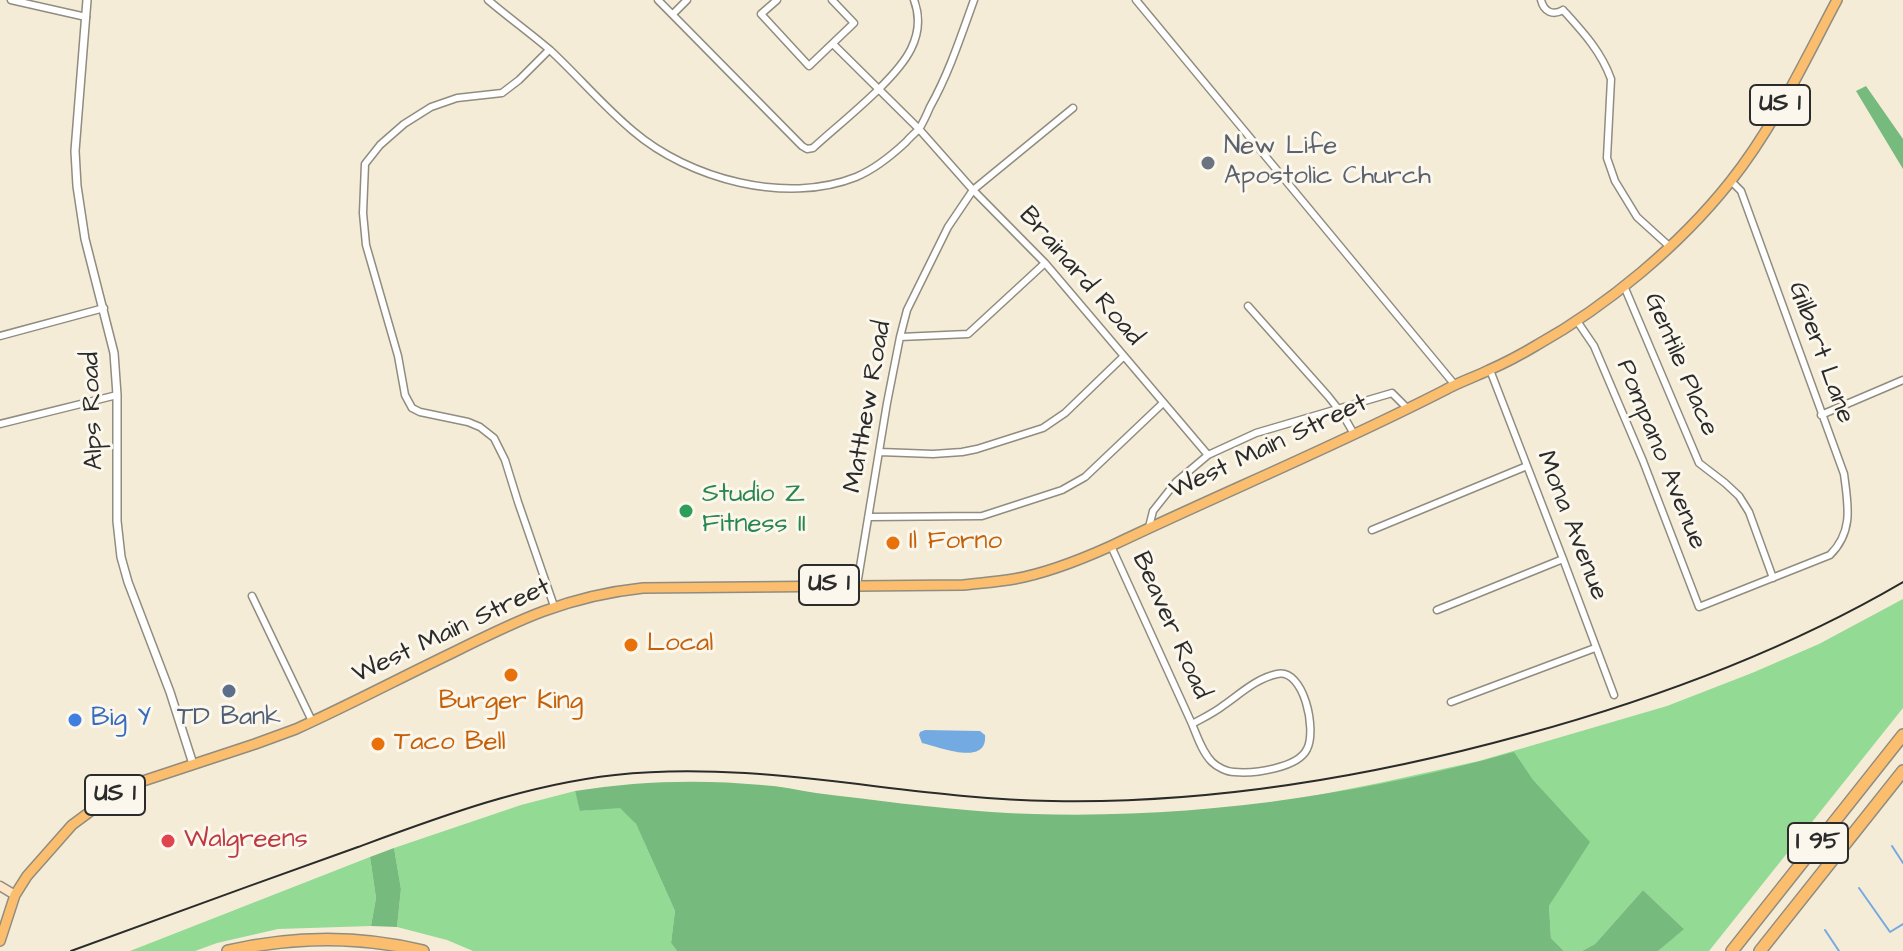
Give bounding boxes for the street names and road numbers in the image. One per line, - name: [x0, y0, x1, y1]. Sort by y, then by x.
- road number: US 1: [1750, 85, 1810, 125]
- street label: Brainard Road: [1011, 201, 1149, 353]
- street label: Gilbert Lane: [1780, 278, 1860, 428]
- street label: Gentile Place: [1636, 289, 1724, 441]
- street label: Matthew Road: [839, 319, 899, 495]
- street label: Alps Road: [76, 351, 112, 471]
- street label: Pompano Avenue: [1608, 356, 1712, 554]
- street label: West Main Street: [1165, 388, 1373, 508]
- street label: Mona Avenue: [1528, 447, 1614, 605]
- street label: Beaver Road: [1124, 548, 1216, 704]
- road number: US 1: [799, 565, 859, 605]
- street label: West Main Street: [348, 572, 556, 692]
- road number: US 1: [85, 775, 145, 815]
- road number: I 95: [1788, 823, 1848, 863]

